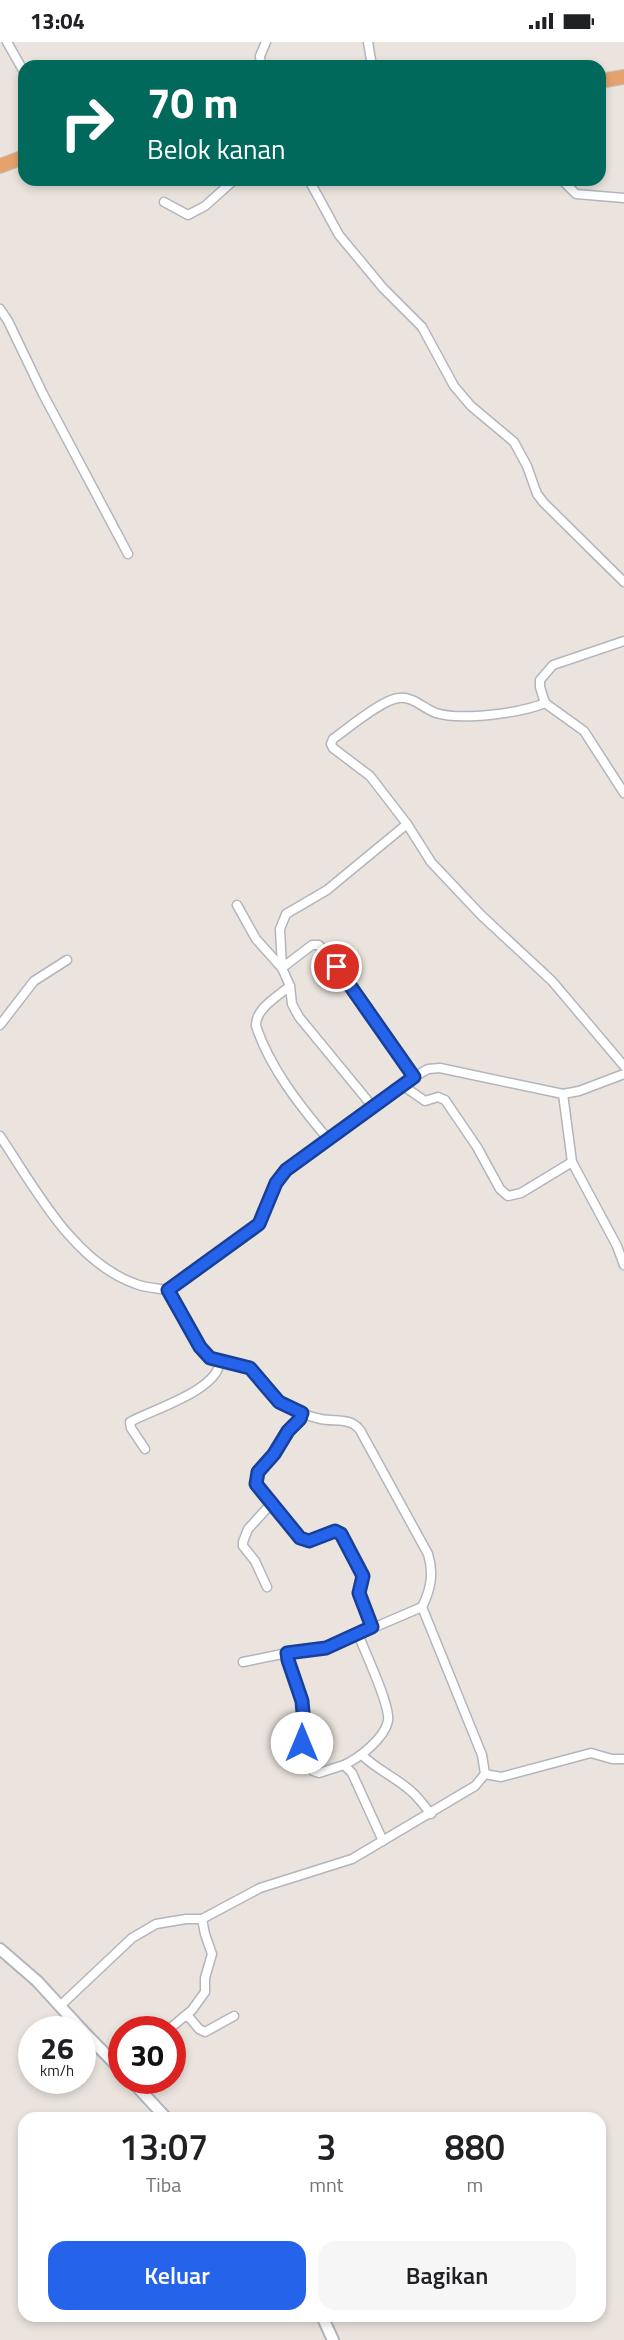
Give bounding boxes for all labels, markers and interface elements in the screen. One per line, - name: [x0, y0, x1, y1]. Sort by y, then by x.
- text: 13:04: [30, 4, 85, 38]
- text: 70 m: [147, 70, 239, 134]
- icon: right: [48, 84, 126, 162]
- text: Belok kanan: [147, 128, 286, 169]
- pin: [311, 941, 362, 992]
- icon: arrive: [320, 950, 353, 983]
- position arrow: [270, 1711, 334, 1775]
- speed limit sign: 30: [108, 2016, 186, 2094]
- text: 26: [40, 2025, 74, 2071]
- text: km/h: [40, 2059, 74, 2082]
- text: 13:07: [119, 2119, 208, 2174]
- text: 3: [316, 2119, 336, 2174]
- text: 880: [445, 2119, 505, 2174]
- text: Tiba: [146, 2169, 181, 2200]
- text: mnt: [309, 2169, 344, 2200]
- text: m: [466, 2169, 483, 2200]
- button: Keluar: [48, 2241, 306, 2310]
- button: Bagikan: [318, 2241, 576, 2310]

